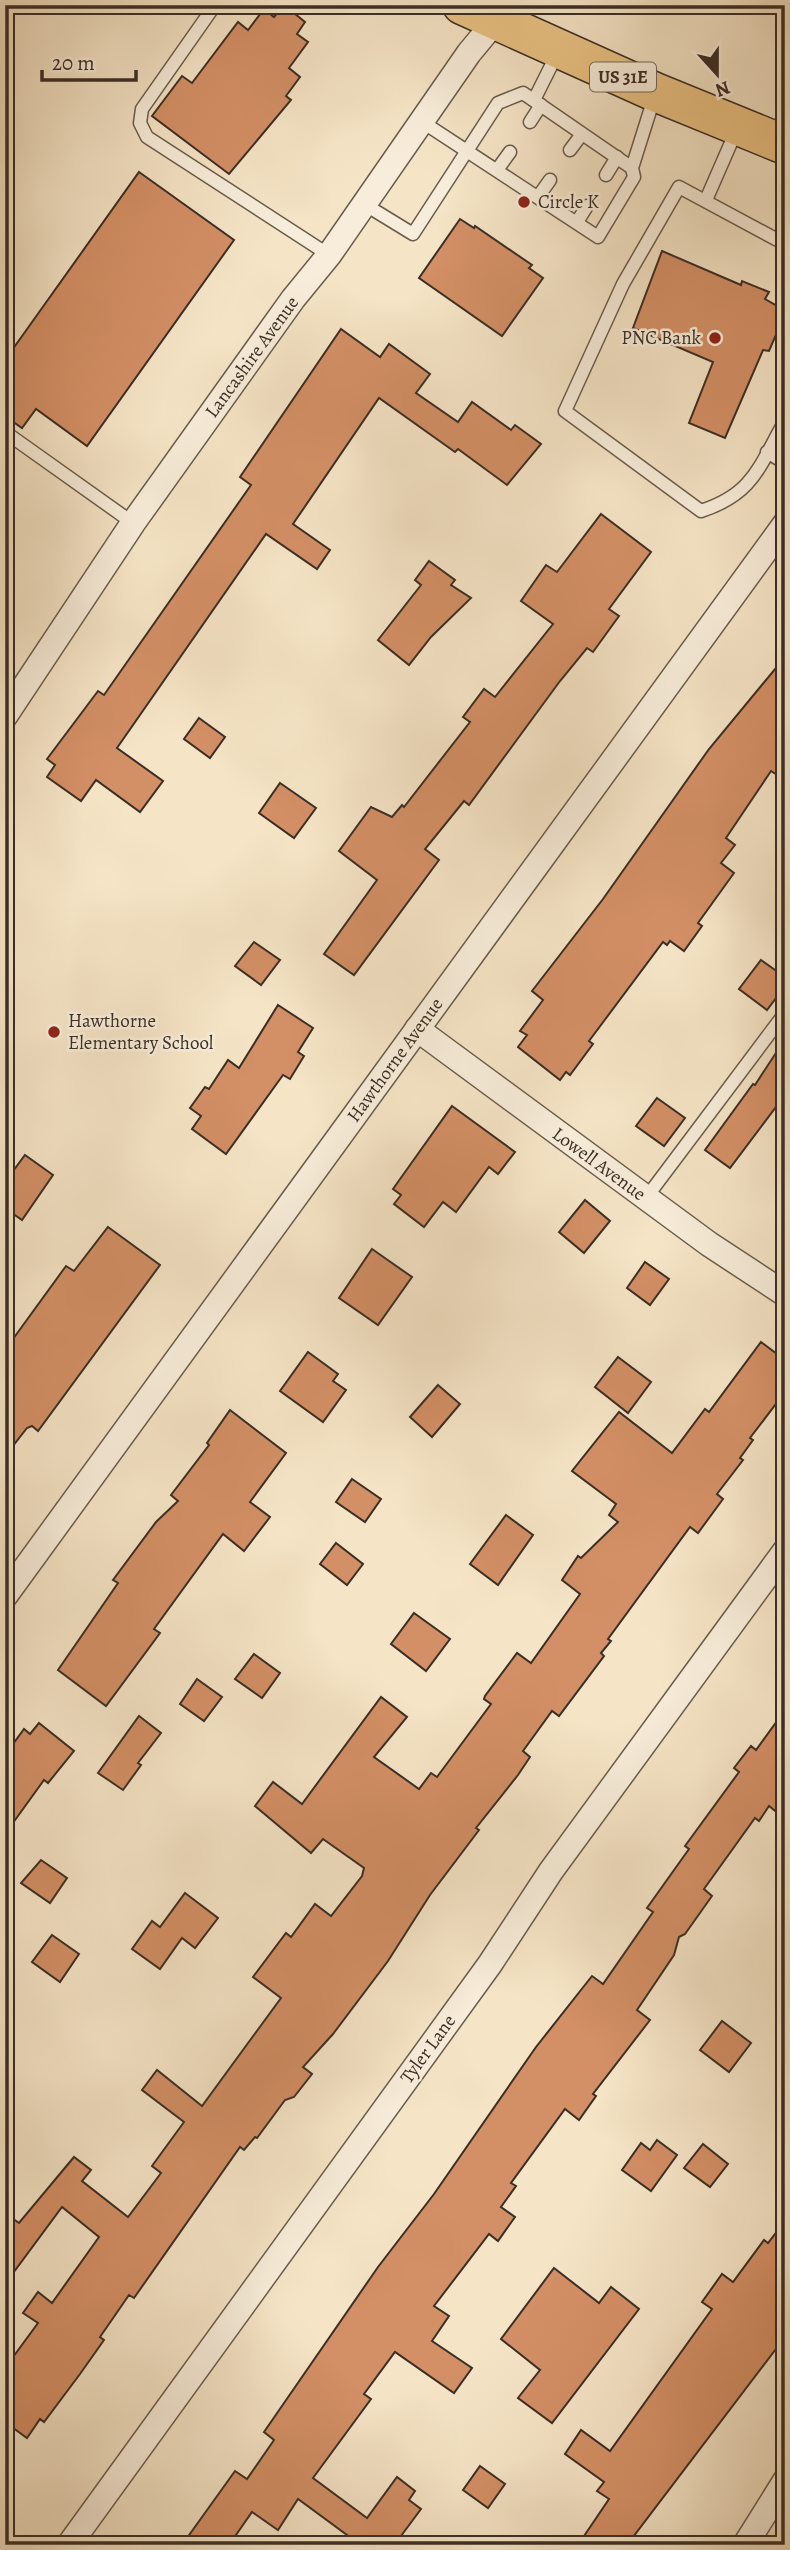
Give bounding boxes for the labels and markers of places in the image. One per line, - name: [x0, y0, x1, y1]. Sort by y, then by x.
- place label: Circle K: [538, 189, 599, 215]
- marker: Circle K: [516, 194, 532, 210]
- place label: PNC Bank: [621, 325, 702, 351]
- marker: PNC Bank: [707, 330, 723, 346]
- place label: Hawthorne Elementary School: [68, 1008, 214, 1056]
- marker: Hawthorne Elementary School: [46, 1024, 62, 1040]

